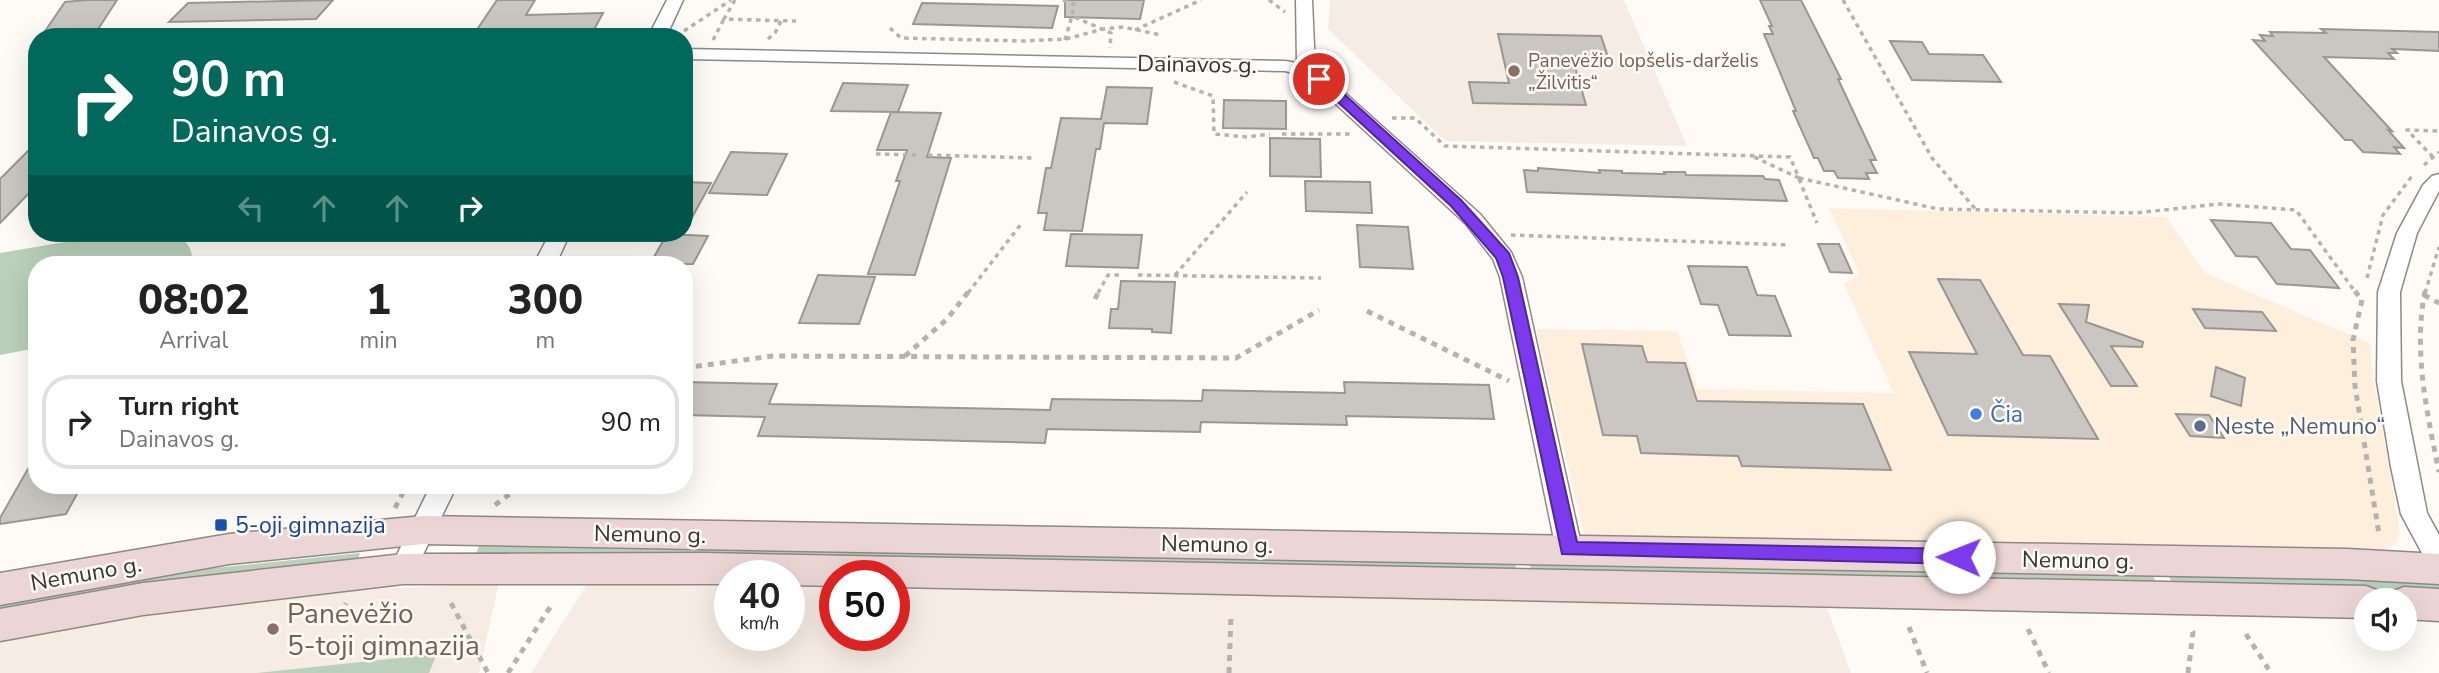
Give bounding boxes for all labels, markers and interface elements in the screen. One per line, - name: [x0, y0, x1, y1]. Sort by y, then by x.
- text: 90 m: [171, 46, 286, 113]
- street label: Dainavos g.: [1137, 48, 1257, 81]
- place label: Panevėžio lopšelis-darželis „Žilvitis“: [1528, 48, 1759, 96]
- pin: [1289, 49, 1349, 109]
- icon: right: [56, 56, 147, 147]
- icon: arrive: [1300, 60, 1338, 98]
- marker: Panevėžio lopšelis-darželis „Žilvitis“: [1506, 63, 1522, 79]
- text: Dainavos g.: [171, 110, 338, 153]
- icon: left: [232, 189, 270, 227]
- icon: ahead: [305, 189, 343, 227]
- icon: ahead: [378, 189, 416, 227]
- icon: right: [451, 189, 489, 227]
- text: 08:02: [138, 272, 250, 329]
- text: 1: [366, 272, 391, 329]
- text: 300: [508, 272, 583, 329]
- text: Arrival: [159, 325, 228, 356]
- text: min: [360, 325, 398, 356]
- text: m: [535, 325, 555, 356]
- text: Turn right: [119, 389, 238, 424]
- place label: Čia: [1990, 399, 2023, 430]
- icon: right: [60, 403, 98, 441]
- text: 90 m: [601, 405, 661, 440]
- marker: Čia: [1968, 406, 1984, 422]
- place label: Neste „Nemuno“: [2214, 411, 2385, 442]
- marker: Neste „Nemuno“: [2192, 418, 2208, 434]
- text: Dainavos g.: [119, 424, 239, 455]
- place label: 5-oji gimnazija: [235, 510, 386, 541]
- marker: 5-oji gimnazija: [213, 517, 229, 533]
- street label: Nemuno g.: [594, 518, 706, 551]
- position arrow: [1922, 520, 1996, 594]
- street label: Nemuno g.: [1161, 528, 1273, 561]
- street label: Nemuno g.: [2022, 544, 2134, 577]
- street label: Nemuno g.: [28, 548, 144, 599]
- speed limit sign: 50: [819, 560, 910, 651]
- text: 40: [738, 573, 781, 620]
- map controls: [2354, 588, 2417, 651]
- button: sound: [2354, 588, 2417, 651]
- place label: Panevėžio 5-toji gimnazija: [287, 595, 480, 665]
- text: km/h: [740, 611, 779, 635]
- marker: Panevėžio 5-toji gimnazija: [265, 621, 281, 637]

